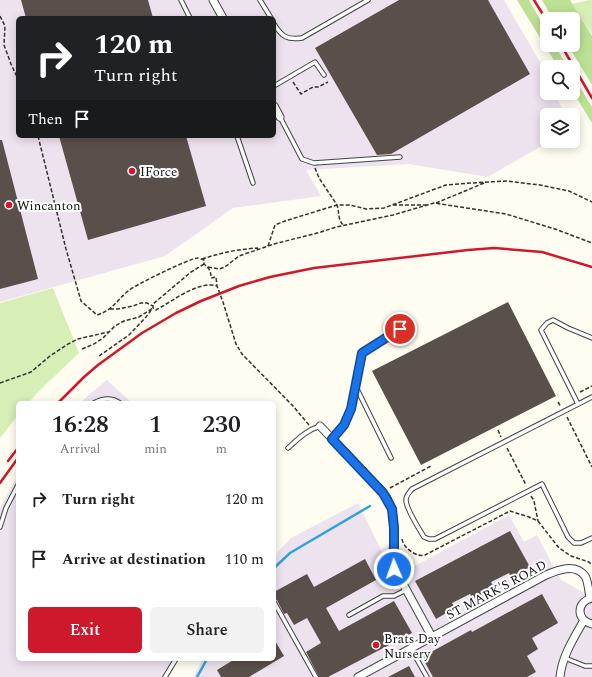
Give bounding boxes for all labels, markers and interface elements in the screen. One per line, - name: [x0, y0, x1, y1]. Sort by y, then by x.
- map controls: [540, 12, 580, 148]
- button: sound: [540, 12, 580, 52]
- text: 120 m: [94, 23, 173, 66]
- icon: right: [28, 32, 80, 84]
- button: search: [540, 60, 580, 100]
- text: Turn right: [94, 62, 177, 89]
- text: Then: [28, 108, 63, 131]
- icon: arrive: [71, 108, 93, 130]
- button: layers: [540, 108, 580, 148]
- place label: IForce: [140, 162, 177, 182]
- marker: IForce: [127, 166, 137, 176]
- place label: Wincanton: [17, 196, 81, 216]
- marker: Wincanton: [4, 200, 14, 210]
- pin: [383, 312, 417, 346]
- icon: arrive: [389, 318, 411, 340]
- text: 16:28: [51, 407, 109, 443]
- text: 1: [149, 407, 162, 443]
- text: 230: [202, 407, 241, 443]
- text: Arrival: [60, 439, 100, 459]
- text: min: [144, 439, 167, 459]
- text: m: [216, 439, 227, 459]
- icon: right: [28, 488, 50, 510]
- text: Turn right: [62, 488, 135, 511]
- text: 120 m: [225, 488, 264, 511]
- icon: arrive: [28, 548, 50, 570]
- text: Arrive at destination: [62, 548, 206, 571]
- text: 110 m: [225, 548, 264, 571]
- position arrow: [373, 548, 415, 590]
- street label: ST MARK'S ROAD: [443, 555, 550, 625]
- button: Exit: [28, 607, 142, 653]
- button: Share: [150, 607, 264, 653]
- place label: Brats Day Nursery: [384, 629, 441, 664]
- marker: Brats Day Nursery: [371, 640, 381, 650]

